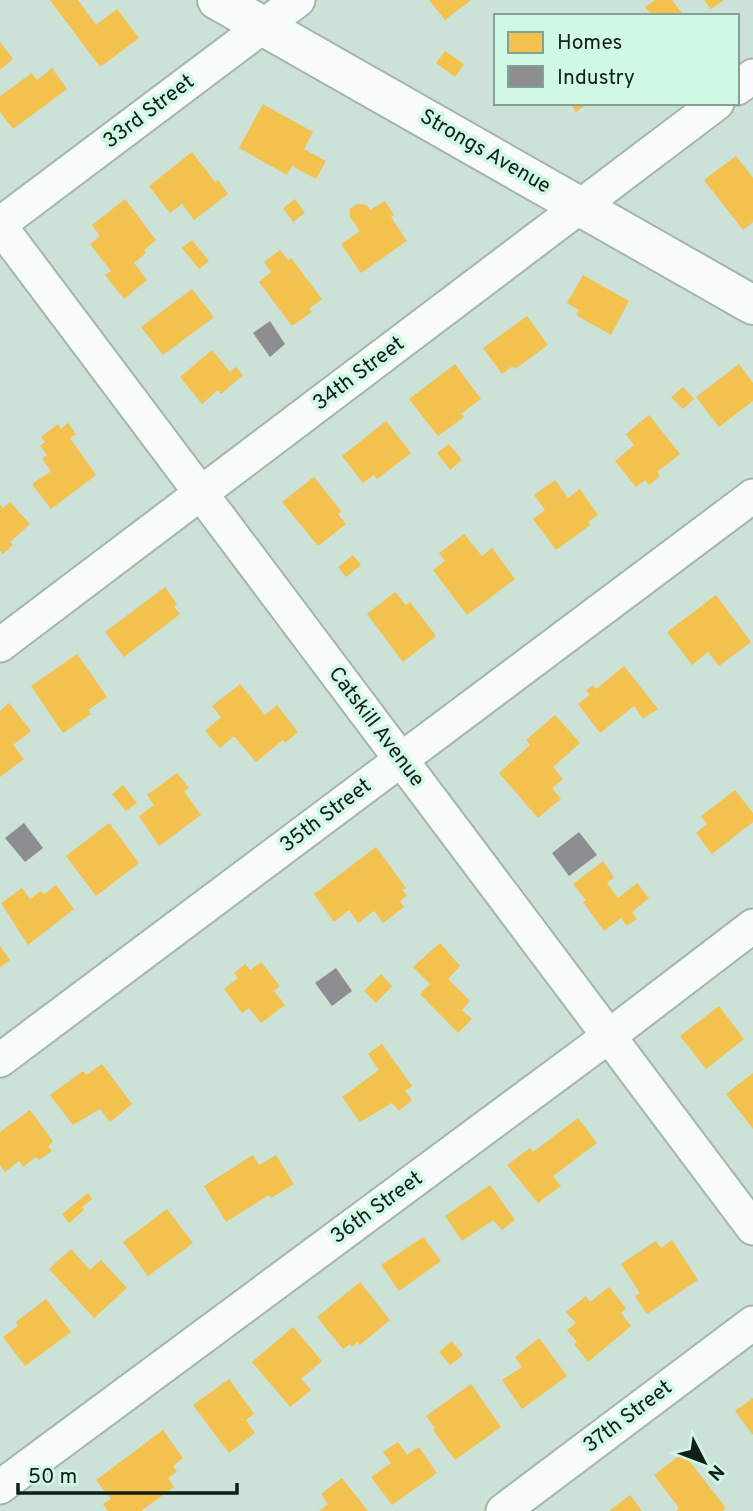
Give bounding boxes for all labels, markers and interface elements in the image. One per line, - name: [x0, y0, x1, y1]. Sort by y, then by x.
- legend: [494, 14, 739, 105]
- text: Homes: [557, 30, 622, 57]
- text: Industry: [557, 65, 635, 92]
- street label: 33rd Street: [98, 69, 200, 155]
- street label: Strongs Avenue: [415, 104, 555, 200]
- street label: 34th Street: [308, 331, 410, 417]
- street label: Catskill Avenue: [322, 661, 430, 793]
- street label: 35th Street: [275, 773, 377, 859]
- street label: 36th Street: [326, 1166, 428, 1250]
- street label: 37th Street: [578, 1375, 678, 1459]
- north arrow: [669, 1427, 739, 1497]
- scale bar: [18, 1452, 236, 1496]
- text: N: [702, 1459, 729, 1485]
- text: 50 m: [28, 1464, 77, 1491]

